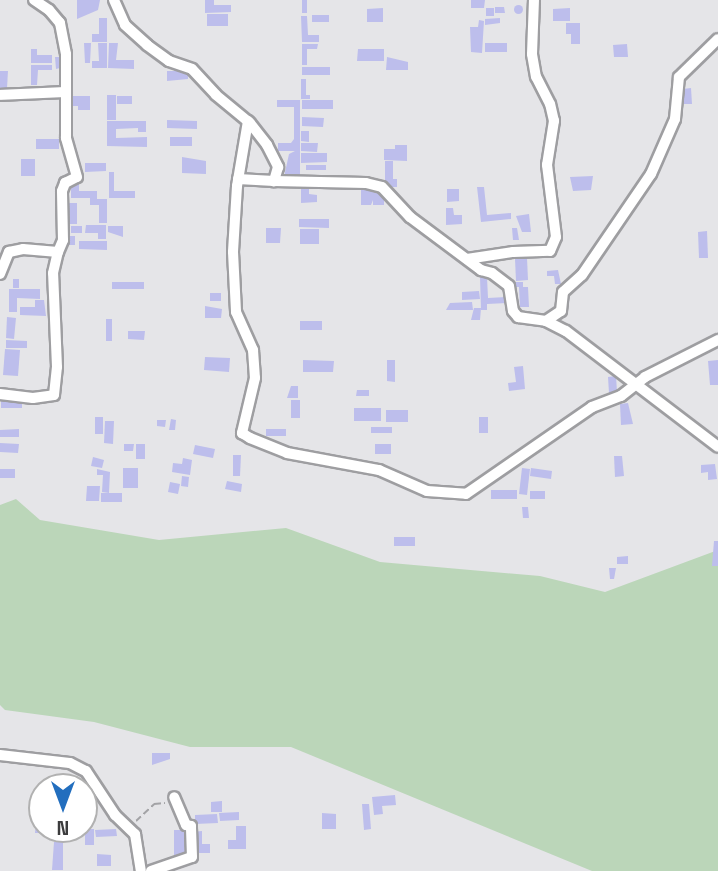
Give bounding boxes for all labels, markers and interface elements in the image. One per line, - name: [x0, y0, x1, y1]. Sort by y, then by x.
- north arrow: [28, 773, 98, 843]
- text: N: [57, 815, 69, 840]

